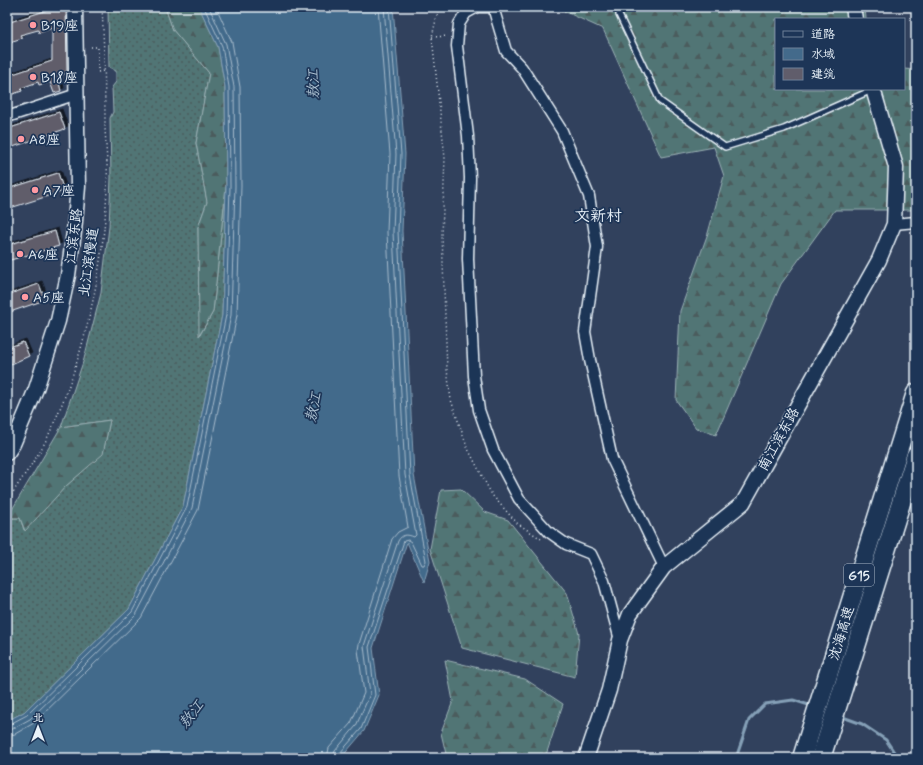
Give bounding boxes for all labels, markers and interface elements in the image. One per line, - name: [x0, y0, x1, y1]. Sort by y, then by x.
- place label: B19座: [41, 17, 78, 35]
- legend: [775, 18, 905, 90]
- marker: B19座: [28, 20, 38, 30]
- text: 道路: [811, 27, 835, 43]
- text: 水域: [811, 47, 835, 63]
- text: 建筑: [811, 67, 835, 83]
- water label: 敖江: [304, 68, 324, 99]
- place label: B18座: [41, 69, 78, 87]
- marker: B18座: [28, 72, 38, 82]
- place label: A8座: [29, 131, 60, 149]
- marker: A8座: [16, 134, 26, 144]
- place label: A7座: [43, 182, 75, 200]
- marker: A7座: [30, 185, 40, 195]
- district label: 文新村: [574, 206, 622, 227]
- street label: 江滨东路: [62, 207, 86, 265]
- street label: 北江滨慢道: [75, 226, 103, 298]
- place label: A6座: [28, 246, 58, 264]
- marker: A6座: [15, 249, 25, 259]
- place label: A5座: [33, 289, 65, 307]
- marker: A5座: [20, 292, 30, 302]
- water label: 敖江: [301, 389, 327, 424]
- street label: 南江滨东路: [754, 405, 804, 474]
- road number: G15: [844, 564, 874, 586]
- street label: 沈海高速: [825, 604, 859, 663]
- water label: 敖江: [175, 696, 210, 733]
- north arrow: [18, 707, 58, 747]
- text: 北: [33, 711, 44, 725]

